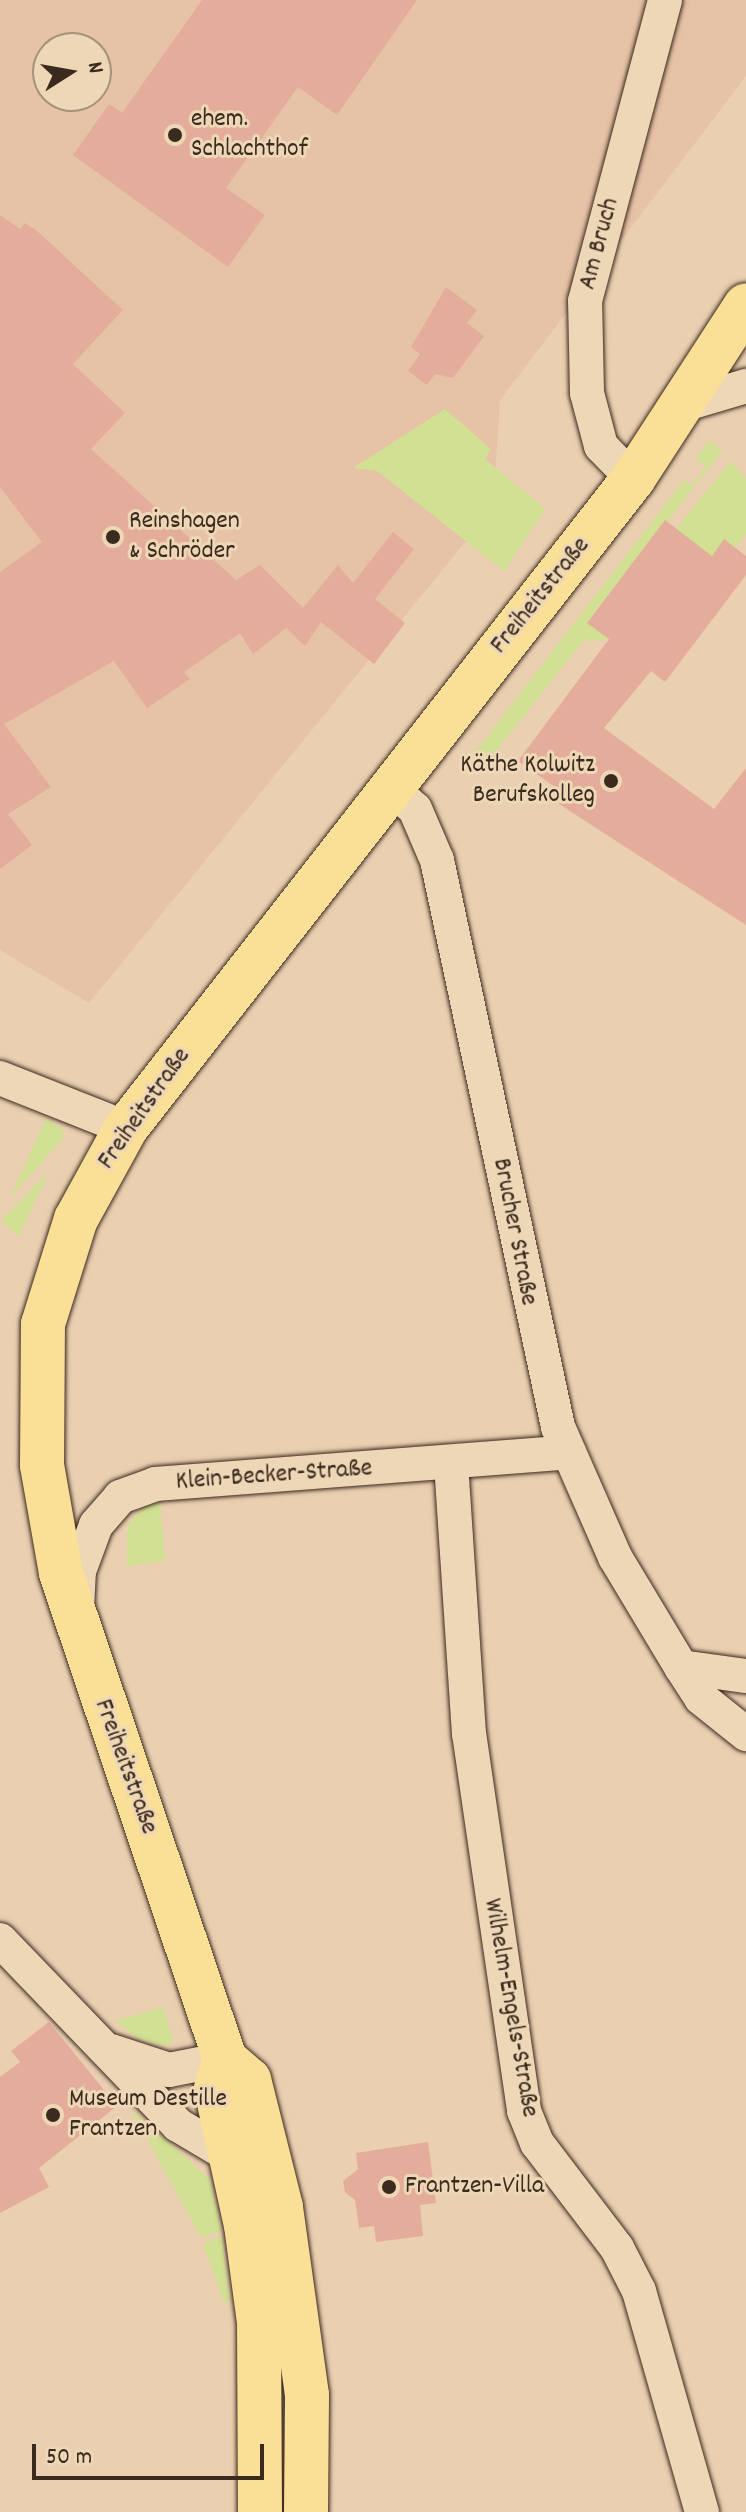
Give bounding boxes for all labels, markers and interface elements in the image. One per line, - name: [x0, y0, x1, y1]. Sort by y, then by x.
- north arrow: [32, 32, 112, 112]
- text: N: [78, 59, 110, 76]
- place label: ehem. Schlachthof: [191, 104, 308, 166]
- marker: ehem. Schlachthof: [166, 126, 184, 144]
- street label: Am Bruch: [573, 195, 627, 293]
- place label: Reinshagen & Schröder: [129, 506, 240, 568]
- marker: Reinshagen & Schröder: [104, 528, 122, 546]
- street label: Freiheitstraße: [484, 531, 598, 661]
- place label: Käthe Kolwitz Berufskolleg: [460, 750, 595, 812]
- marker: Käthe Kolwitz Berufskolleg: [602, 772, 620, 790]
- street label: Freiheitstraße: [92, 1042, 198, 1176]
- street label: Brucher Straße: [484, 1156, 544, 1308]
- street label: Klein-Becker-Straße: [175, 1454, 373, 1498]
- street label: Freiheitstraße: [86, 1695, 164, 1839]
- street label: Wilhelm-Engels-Straße: [475, 1896, 545, 2120]
- place label: Museum Destille Frantzen: [69, 2084, 227, 2146]
- marker: Museum Destille Frantzen: [44, 2106, 62, 2124]
- place label: Frantzen-Villa: [405, 2171, 544, 2203]
- marker: Frantzen-Villa: [380, 2178, 398, 2196]
- scale bar: [36, 2428, 268, 2478]
- text: 50 m: [46, 2441, 92, 2475]

